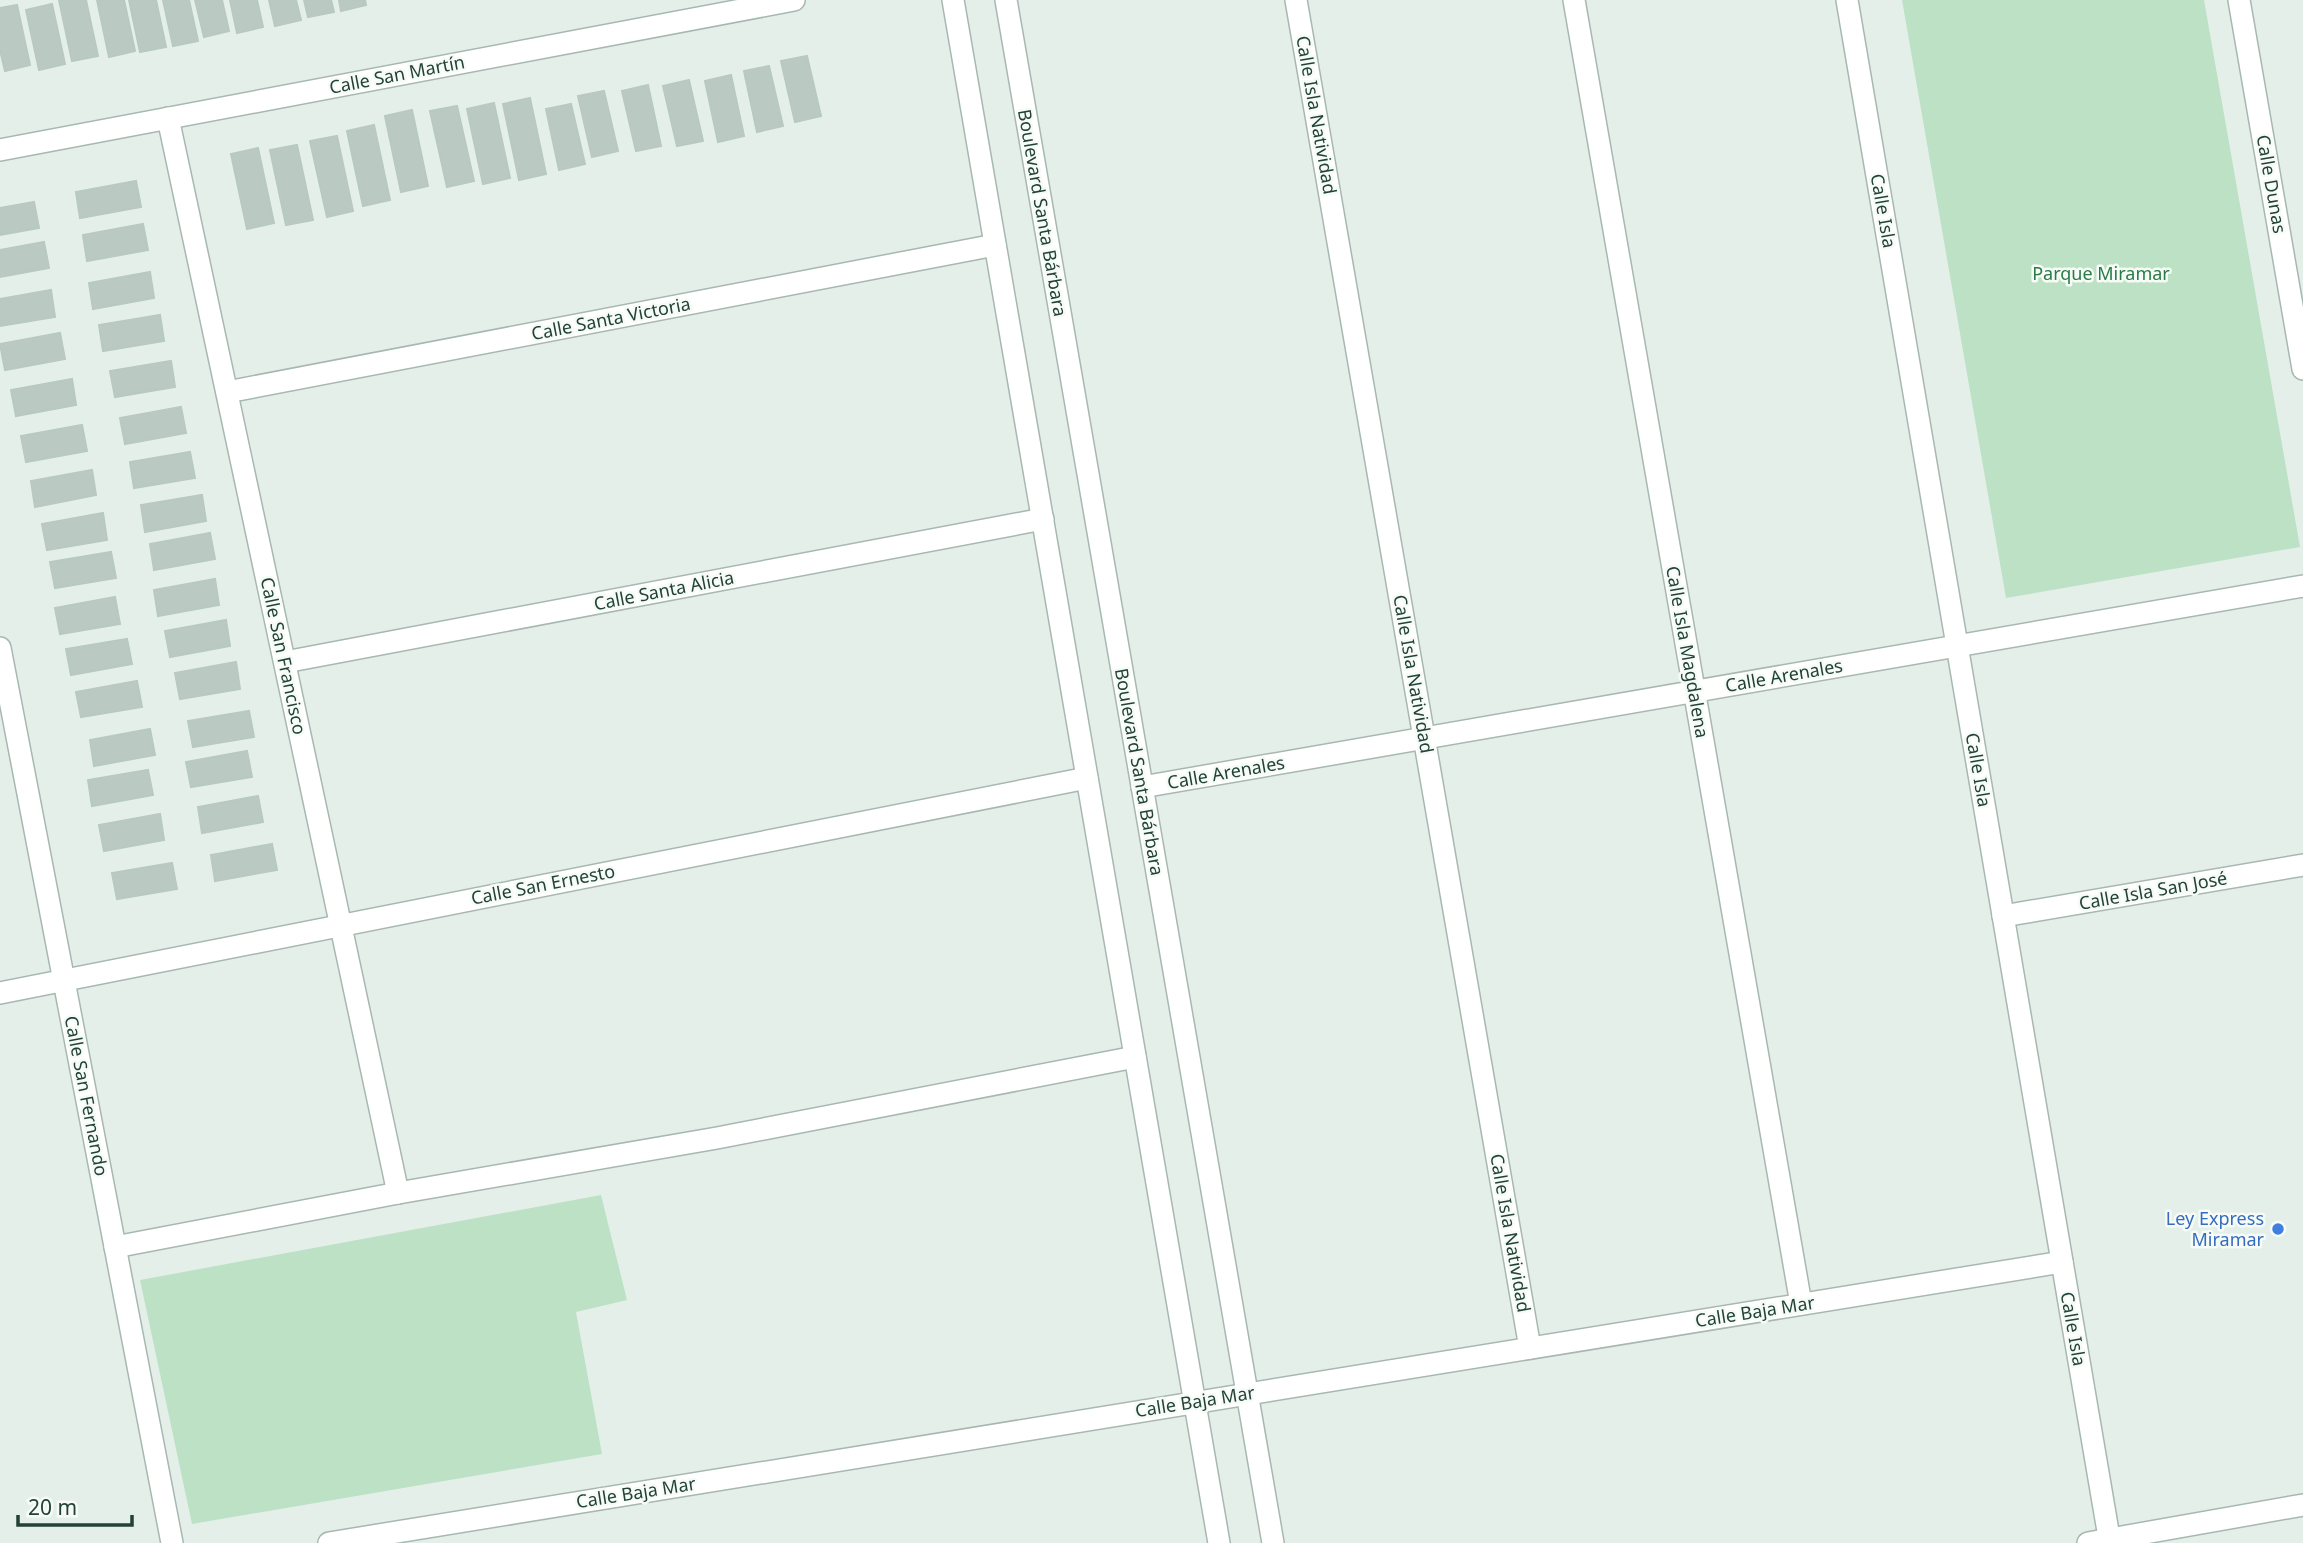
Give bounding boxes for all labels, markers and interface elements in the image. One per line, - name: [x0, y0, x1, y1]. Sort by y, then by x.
- street label: Calle Isla Natividad: [1291, 34, 1343, 196]
- street label: Calle San Martín: [327, 49, 467, 99]
- street label: Boulevard Santa Bárbara: [1013, 107, 1073, 318]
- street label: Calle Dunas: [2252, 133, 2292, 235]
- street label: Calle Isla: [1866, 172, 1902, 250]
- park label: Parque Miramar: [2032, 261, 2170, 285]
- street label: Calle Santa Victoria: [529, 291, 692, 345]
- street label: Calle Isla Magdalena: [1661, 564, 1715, 740]
- street label: Calle Santa Alicia: [592, 565, 736, 615]
- street label: Calle San Francisco: [256, 575, 312, 737]
- street label: Calle Isla Natividad: [1388, 593, 1440, 755]
- street label: Calle Arenales: [1723, 653, 1844, 697]
- street label: Boulevard Santa Bárbara: [1110, 666, 1170, 877]
- street label: Calle Isla: [1961, 731, 1997, 809]
- street label: Calle Arenales: [1165, 750, 1286, 794]
- street label: Calle San Ernesto: [469, 858, 617, 910]
- street label: Calle Isla San José: [2077, 865, 2229, 915]
- street label: Calle San Fernando: [60, 1014, 114, 1178]
- street label: Calle Isla Natividad: [1485, 1152, 1537, 1314]
- place label: Ley Express Miramar: [2166, 1206, 2265, 1251]
- marker: Ley Express Miramar: [2270, 1221, 2286, 1237]
- street label: Calle Baja Mar: [1693, 1290, 1817, 1332]
- street label: Calle Isla: [2056, 1290, 2092, 1368]
- street label: Calle Baja Mar: [1133, 1380, 1257, 1422]
- street label: Calle Baja Mar: [574, 1471, 698, 1513]
- scale bar: [18, 1484, 131, 1528]
- text: 20 m: [28, 1493, 77, 1521]

